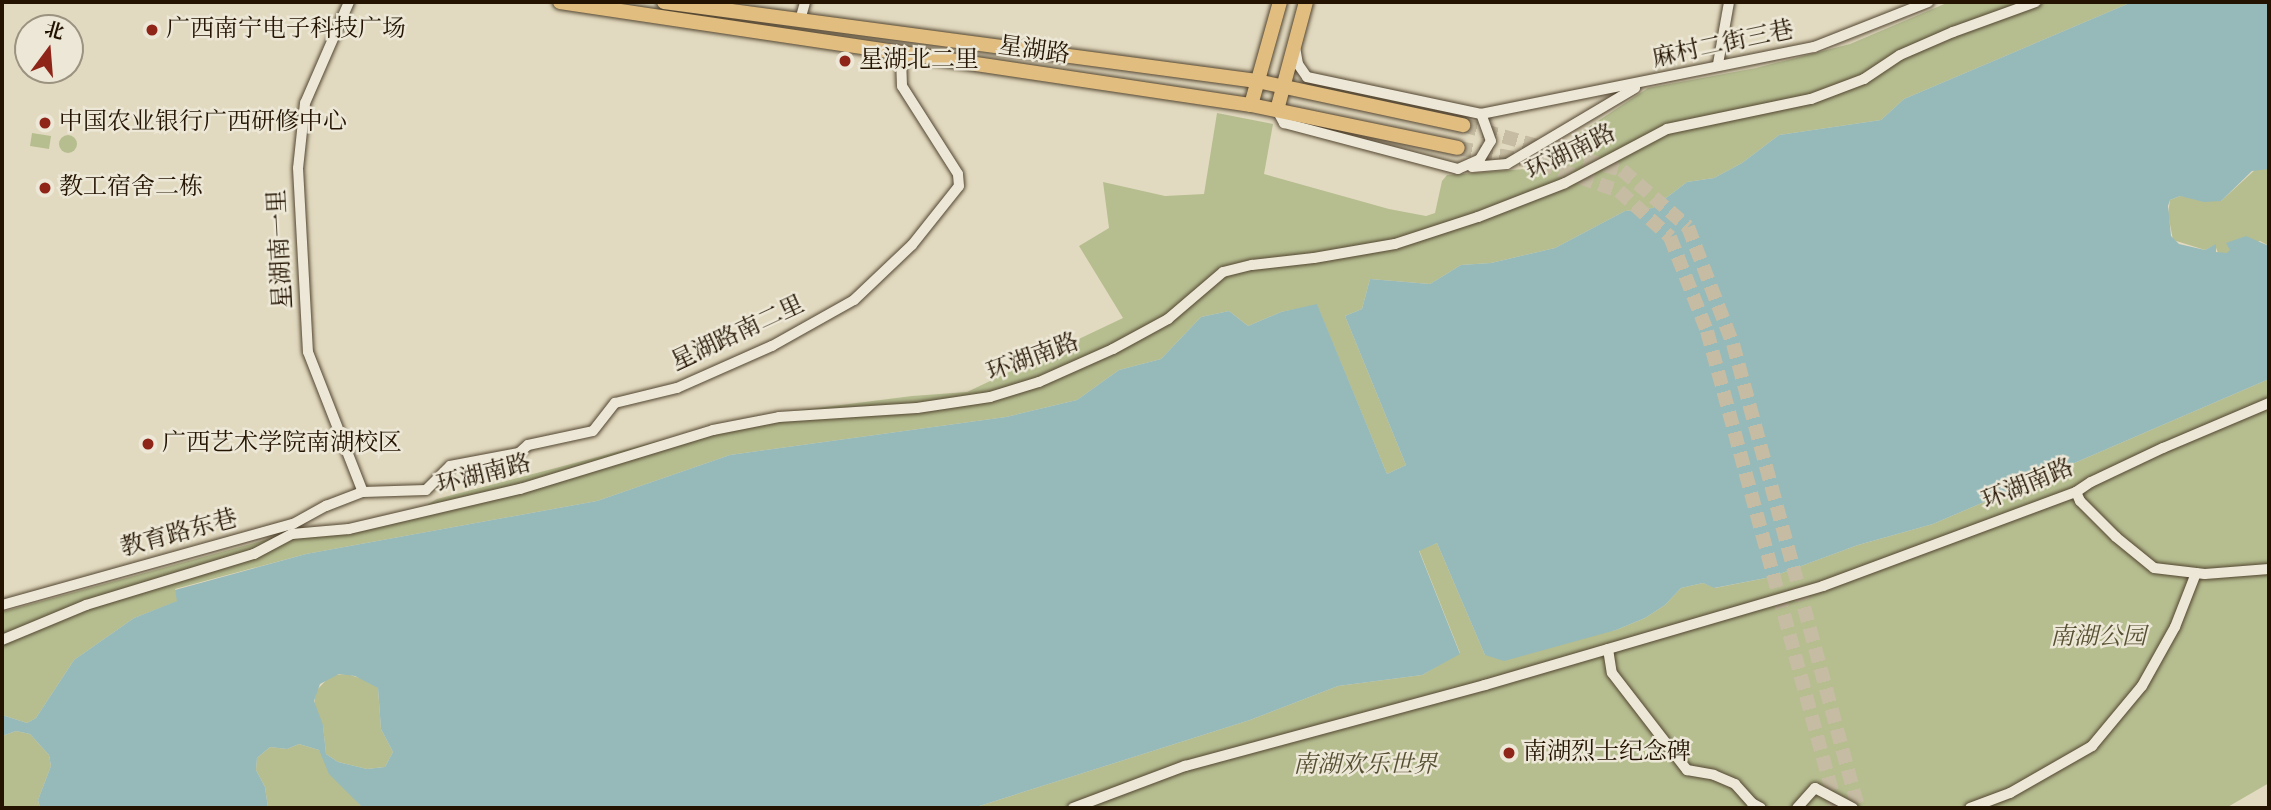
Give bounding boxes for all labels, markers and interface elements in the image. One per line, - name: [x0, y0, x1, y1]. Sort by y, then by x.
- north arrow: [14, 14, 84, 84]
- place label: 广西南宁电子科技广场: [166, 16, 406, 44]
- street label: 麻村二街三巷: [1650, 16, 1796, 74]
- text: 北: [42, 17, 67, 45]
- marker: 广西南宁电子科技广场: [144, 22, 160, 38]
- street label: 星湖路: [996, 32, 1072, 70]
- place label: 星湖北二里: [859, 47, 979, 75]
- marker: 星湖北二里: [837, 53, 853, 69]
- place label: 中国农业银行广西研修中心: [59, 109, 347, 137]
- marker: 中国农业银行广西研修中心: [37, 115, 53, 131]
- street label: 环湖南路: [1522, 119, 1620, 187]
- place label: 教工宿舍二栋: [59, 174, 203, 202]
- marker: 教工宿舍二栋: [37, 180, 53, 196]
- street label: 星湖南一里: [263, 188, 299, 310]
- street label: 星湖路南二里: [667, 291, 809, 377]
- street label: 环湖南路: [983, 328, 1083, 388]
- place label: 广西艺术学院南湖校区: [162, 430, 402, 458]
- marker: 广西艺术学院南湖校区: [140, 436, 156, 452]
- street label: 环湖南路: [434, 449, 534, 501]
- street label: 环湖南路: [1978, 454, 2078, 516]
- street label: 教育路东巷: [117, 505, 241, 563]
- park label: 南湖公园: [2050, 624, 2146, 652]
- place label: 南湖烈士纪念碑: [1523, 739, 1691, 767]
- marker: 南湖烈士纪念碑: [1501, 745, 1517, 761]
- park label: 南湖欢乐世界: [1293, 752, 1437, 780]

